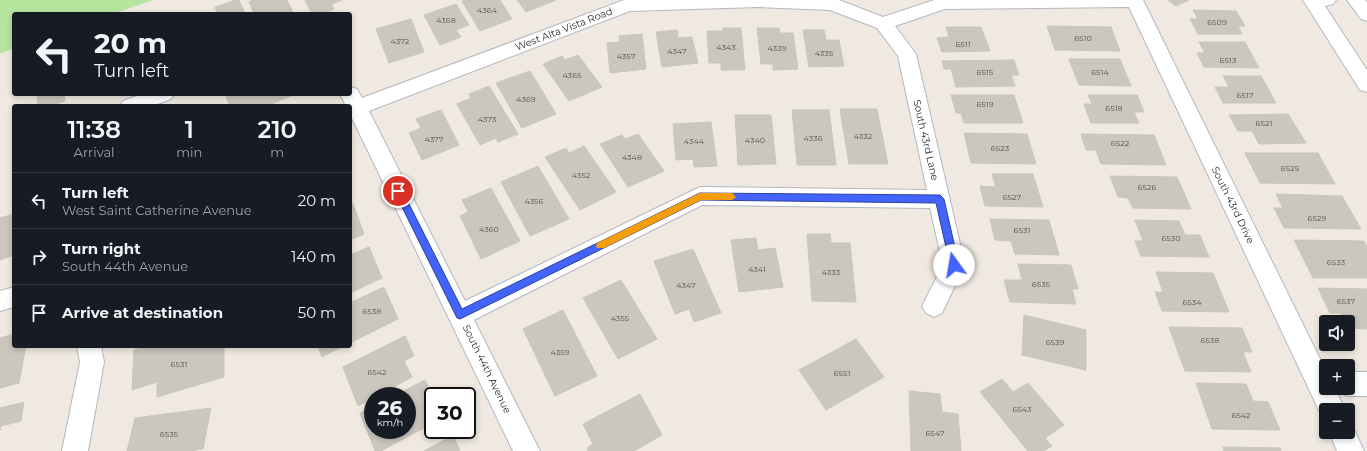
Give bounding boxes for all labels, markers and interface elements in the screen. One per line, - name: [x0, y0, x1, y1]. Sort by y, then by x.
- street label: West Alta Vista Road: [513, 4, 615, 54]
- house number: 4364: [477, 5, 498, 15]
- house number: 4368: [436, 15, 456, 25]
- house number: 6509: [1207, 17, 1227, 27]
- text: 20 m: [94, 26, 167, 60]
- icon: left: [28, 28, 80, 80]
- house number: 6510: [1074, 33, 1092, 43]
- house number: 4372: [391, 36, 410, 46]
- house number: 6511: [955, 39, 971, 49]
- house number: 4343: [716, 42, 736, 52]
- house number: 4339: [767, 43, 787, 53]
- house number: 4347: [667, 46, 687, 56]
- house number: 4335: [815, 48, 834, 58]
- house number: 4357: [617, 51, 636, 61]
- house number: 6513: [1220, 55, 1237, 65]
- text: Turn left: [94, 60, 169, 82]
- house number: 6515: [977, 67, 994, 77]
- house number: 6514: [1091, 67, 1109, 77]
- house number: 4365: [562, 70, 582, 80]
- house number: 6517: [1237, 90, 1254, 100]
- house number: 4369: [516, 94, 536, 104]
- street label: South 43rd Lane: [910, 98, 942, 182]
- house number: 6519: [976, 99, 994, 109]
- house number: 6518: [1105, 103, 1123, 113]
- house number: 4373: [478, 114, 497, 124]
- text: 11:38: [67, 115, 121, 144]
- text: 1: [185, 115, 194, 144]
- text: 210: [258, 115, 297, 144]
- house number: 6521: [1256, 118, 1272, 128]
- house number: 4332: [854, 131, 873, 141]
- house number: 4336: [803, 133, 823, 143]
- house number: 4377: [424, 134, 444, 144]
- house number: 4340: [745, 135, 765, 145]
- house number: 4344: [684, 136, 705, 146]
- house number: 6522: [1111, 138, 1130, 148]
- house number: 6523: [991, 143, 1010, 153]
- text: Arrival: [74, 144, 115, 160]
- text: min: [176, 144, 202, 160]
- text: m: [270, 144, 284, 160]
- house number: 4348: [622, 152, 642, 162]
- house number: 6525: [1281, 163, 1300, 173]
- street label: South 43rd Drive: [1209, 164, 1257, 246]
- house number: 4352: [572, 170, 591, 180]
- pin: [381, 174, 415, 208]
- icon: arrive: [387, 180, 409, 202]
- house number: 6526: [1138, 182, 1157, 192]
- text: Turn left: [62, 183, 129, 202]
- icon: left: [28, 190, 50, 212]
- text: 20 m: [298, 191, 336, 210]
- house number: 6527: [1003, 192, 1022, 202]
- house number: 4356: [524, 196, 544, 206]
- text: West Saint Catherine Avenue: [62, 202, 252, 218]
- house number: 6529: [1308, 213, 1327, 223]
- house number: 4360: [479, 224, 499, 234]
- house number: 6531: [1014, 225, 1030, 235]
- house number: 6530: [1161, 233, 1181, 243]
- text: Turn right: [62, 239, 141, 258]
- position arrow: [933, 244, 975, 286]
- icon: right: [28, 246, 50, 268]
- text: 140 m: [291, 247, 336, 266]
- house number: 6533: [1327, 257, 1346, 267]
- text: South 44th Avenue: [62, 258, 188, 274]
- house number: 4341: [748, 264, 766, 274]
- house number: 4333: [822, 267, 841, 277]
- house number: 6535: [1032, 279, 1051, 289]
- house number: 4347: [676, 280, 696, 290]
- house number: 6537: [1337, 296, 1356, 306]
- house number: 6534: [1182, 297, 1202, 307]
- icon: arrive: [28, 302, 50, 324]
- text: Arrive at destination: [62, 303, 223, 322]
- text: 50 m: [298, 303, 336, 322]
- house number: 6538: [363, 306, 381, 316]
- house number: 4355: [611, 313, 630, 323]
- map controls: [1319, 315, 1355, 439]
- button: sound: [1319, 315, 1355, 351]
- street label: South 44th Avenue: [460, 323, 514, 415]
- house number: 6538: [1201, 335, 1219, 345]
- house number: 6539: [1046, 337, 1064, 347]
- house number: 4359: [550, 347, 570, 357]
- house number: 6531: [171, 359, 187, 369]
- button: +: [1319, 359, 1355, 395]
- house number: 6542: [367, 367, 387, 377]
- house number: 6551: [834, 368, 850, 378]
- speed limit sign: 30: [424, 387, 476, 439]
- text: 26: [378, 396, 402, 420]
- button: −: [1319, 403, 1355, 439]
- house number: 6543: [1012, 404, 1032, 414]
- house number: 6542: [1231, 410, 1251, 420]
- text: km/h: [377, 416, 403, 429]
- house number: 6547: [925, 428, 945, 438]
- house number: 6535: [160, 429, 179, 439]

